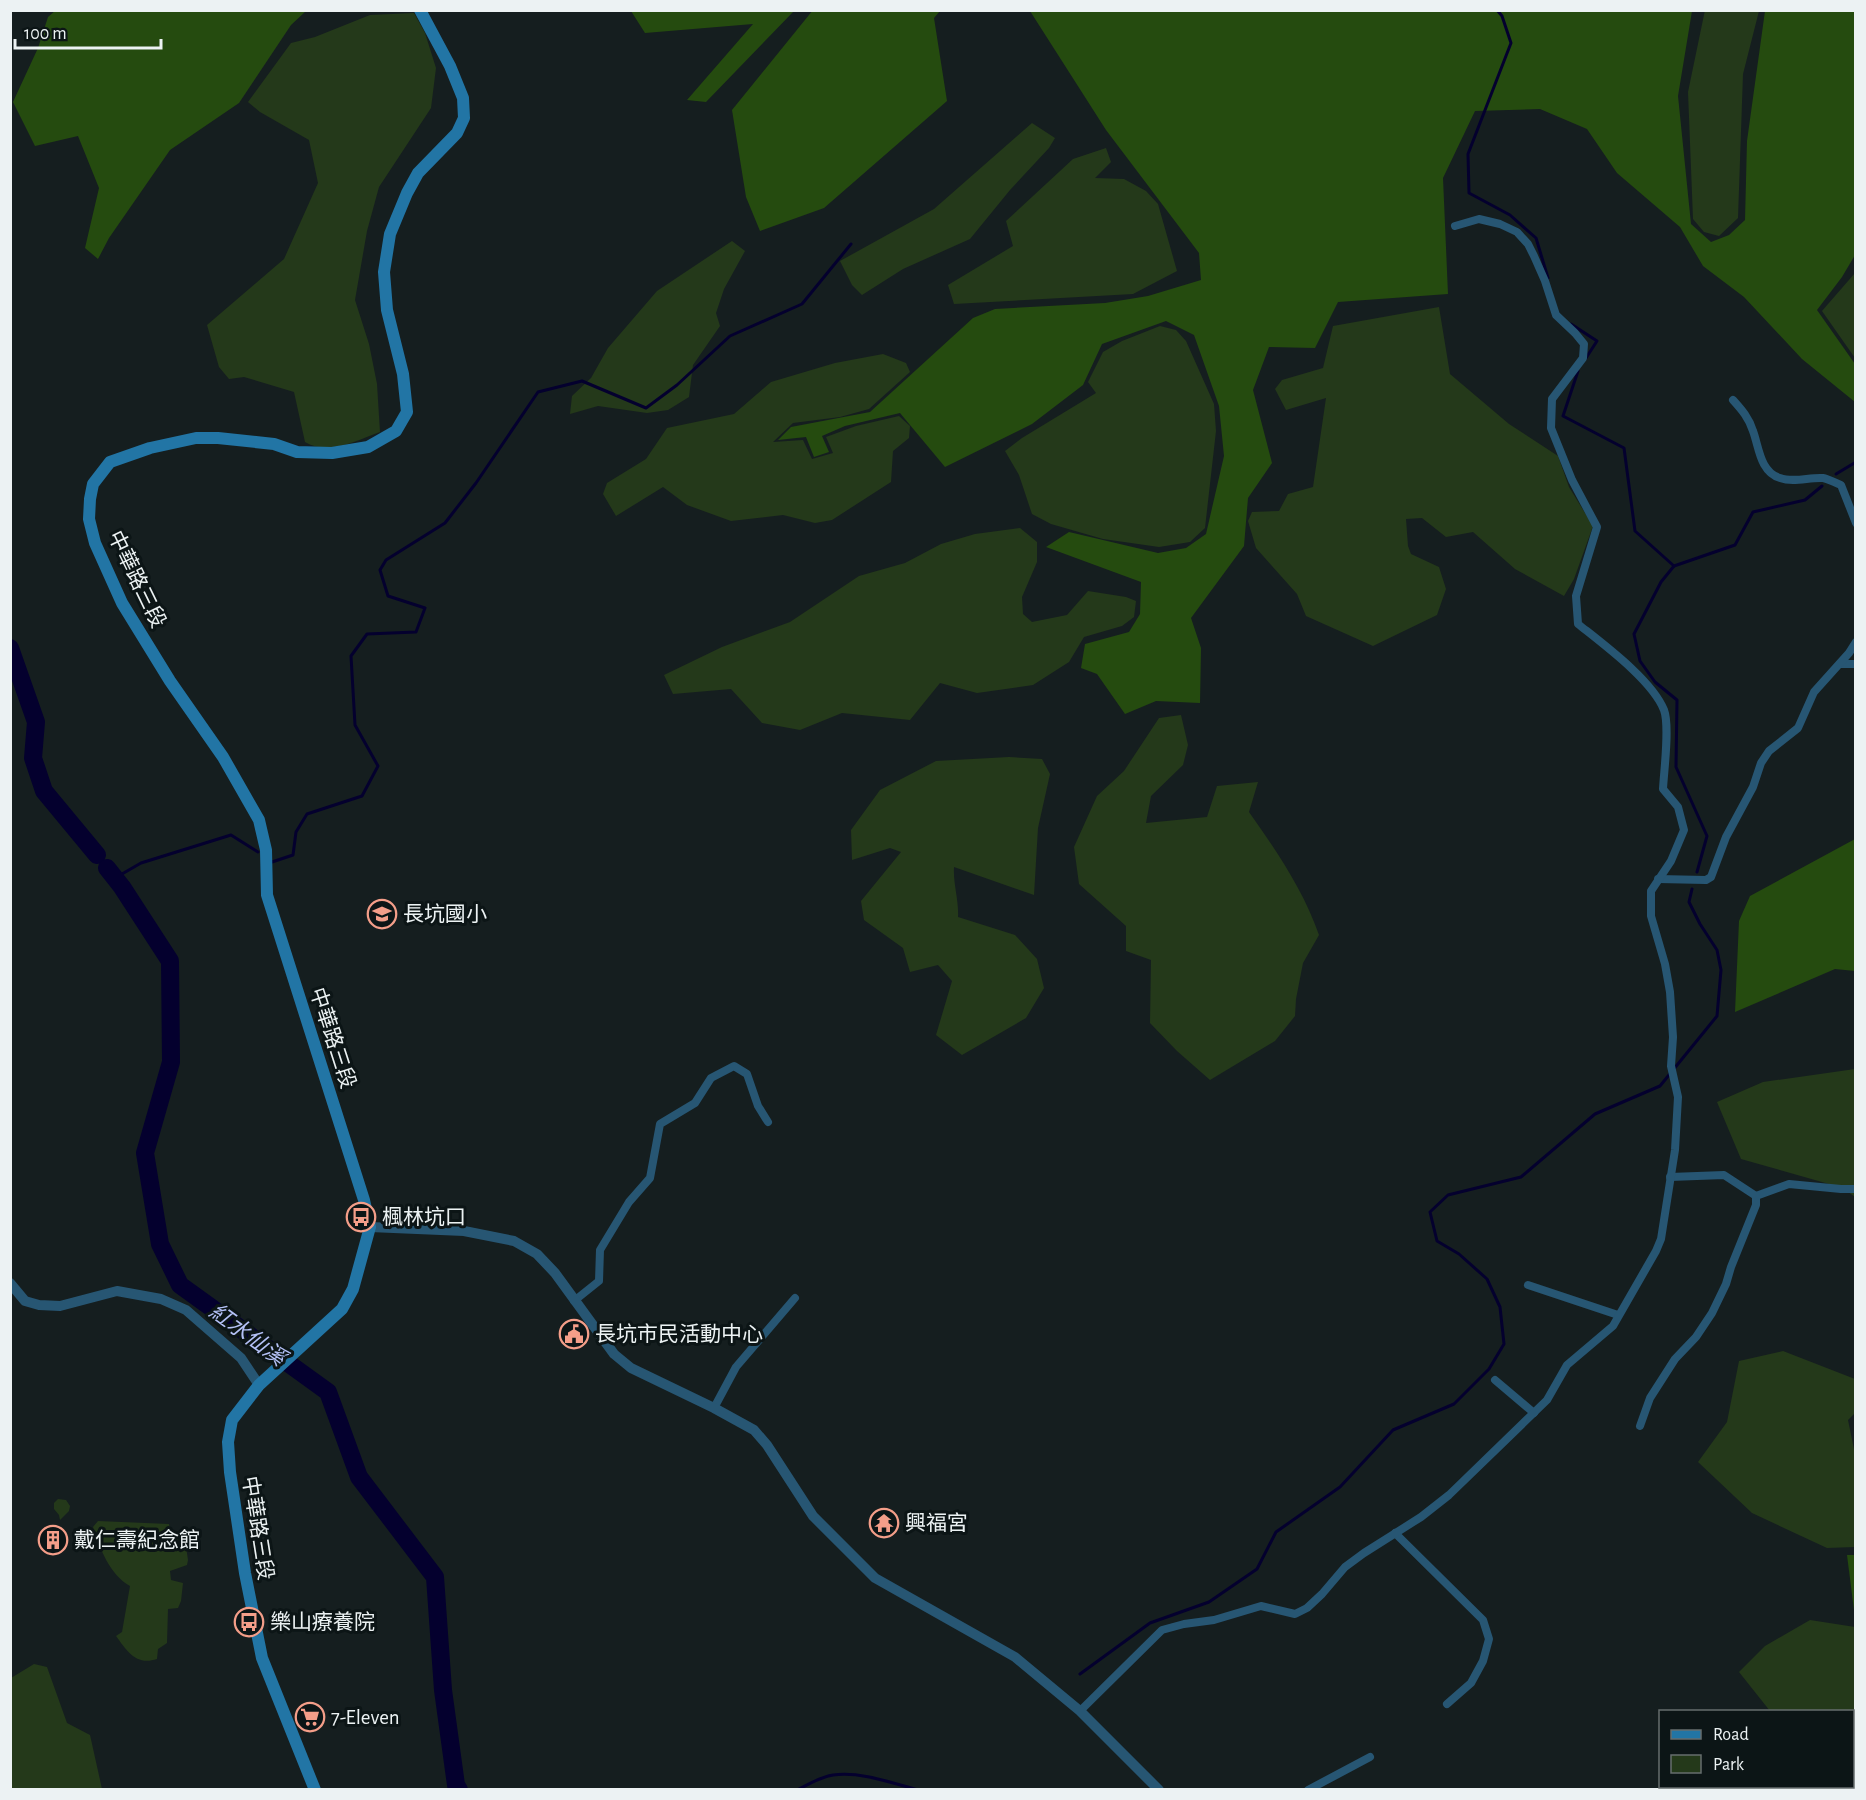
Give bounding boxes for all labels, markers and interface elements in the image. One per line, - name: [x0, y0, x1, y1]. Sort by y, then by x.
- scale bar: [15, 12, 160, 50]
- text: 100 m: [24, 25, 67, 43]
- street label: 中華路三段: [104, 527, 170, 631]
- school or university icon: 長坑國小: [366, 898, 398, 930]
- place label: 長坑國小: [403, 903, 487, 925]
- street label: 中華路三段: [306, 985, 360, 1091]
- bus stop icon: 楓林坑口: [345, 1201, 377, 1233]
- place label: 楓林坑口: [382, 1206, 466, 1228]
- water label: 紅水仙溪: [205, 1299, 292, 1371]
- public building icon: 長坑市民活動中心: [558, 1318, 590, 1350]
- place label: 長坑市民活動中心: [595, 1323, 763, 1345]
- street label: 中華路三段: [239, 1474, 277, 1582]
- temple icon: 興福宮: [868, 1507, 900, 1539]
- place label: 興福宮: [905, 1512, 968, 1534]
- building icon: 戴仁壽紀念館: [37, 1524, 69, 1556]
- place label: 戴仁壽紀念館: [74, 1528, 200, 1551]
- bus stop icon: 樂山療養院: [233, 1606, 265, 1638]
- place label: 樂山療養院: [270, 1611, 375, 1633]
- supermarket icon: 7-Eleven: [294, 1701, 326, 1733]
- place label: 7-Eleven: [331, 1707, 400, 1728]
- legend: [1659, 1710, 1854, 1788]
- text: Road: [1713, 1726, 1749, 1744]
- text: Park: [1713, 1756, 1745, 1774]

